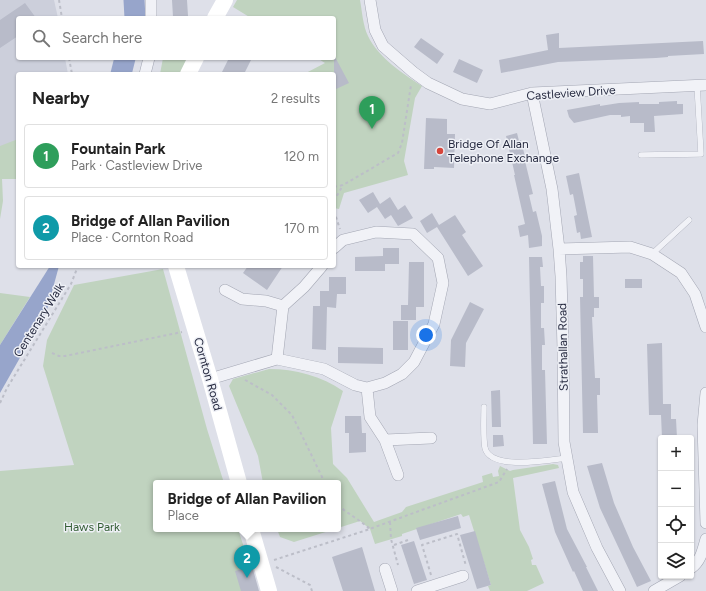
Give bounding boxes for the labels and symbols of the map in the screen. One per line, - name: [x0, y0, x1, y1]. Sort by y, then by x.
- street label: Castleview Drive: [526, 83, 617, 103]
- pin: 1: [359, 96, 385, 129]
- place label: Bridge Of Allan Telephone Exchange: [448, 137, 559, 165]
- marker: Bridge Of Allan Telephone Exchange: [435, 146, 445, 156]
- street label: Centenary Walk: [11, 280, 67, 360]
- street label: Strathallan Road: [555, 303, 571, 391]
- your location: [416, 325, 436, 345]
- street label: Cornton Road: [191, 336, 225, 412]
- park label: Haws Park: [64, 520, 120, 534]
- pin: 2: [234, 545, 260, 578]

